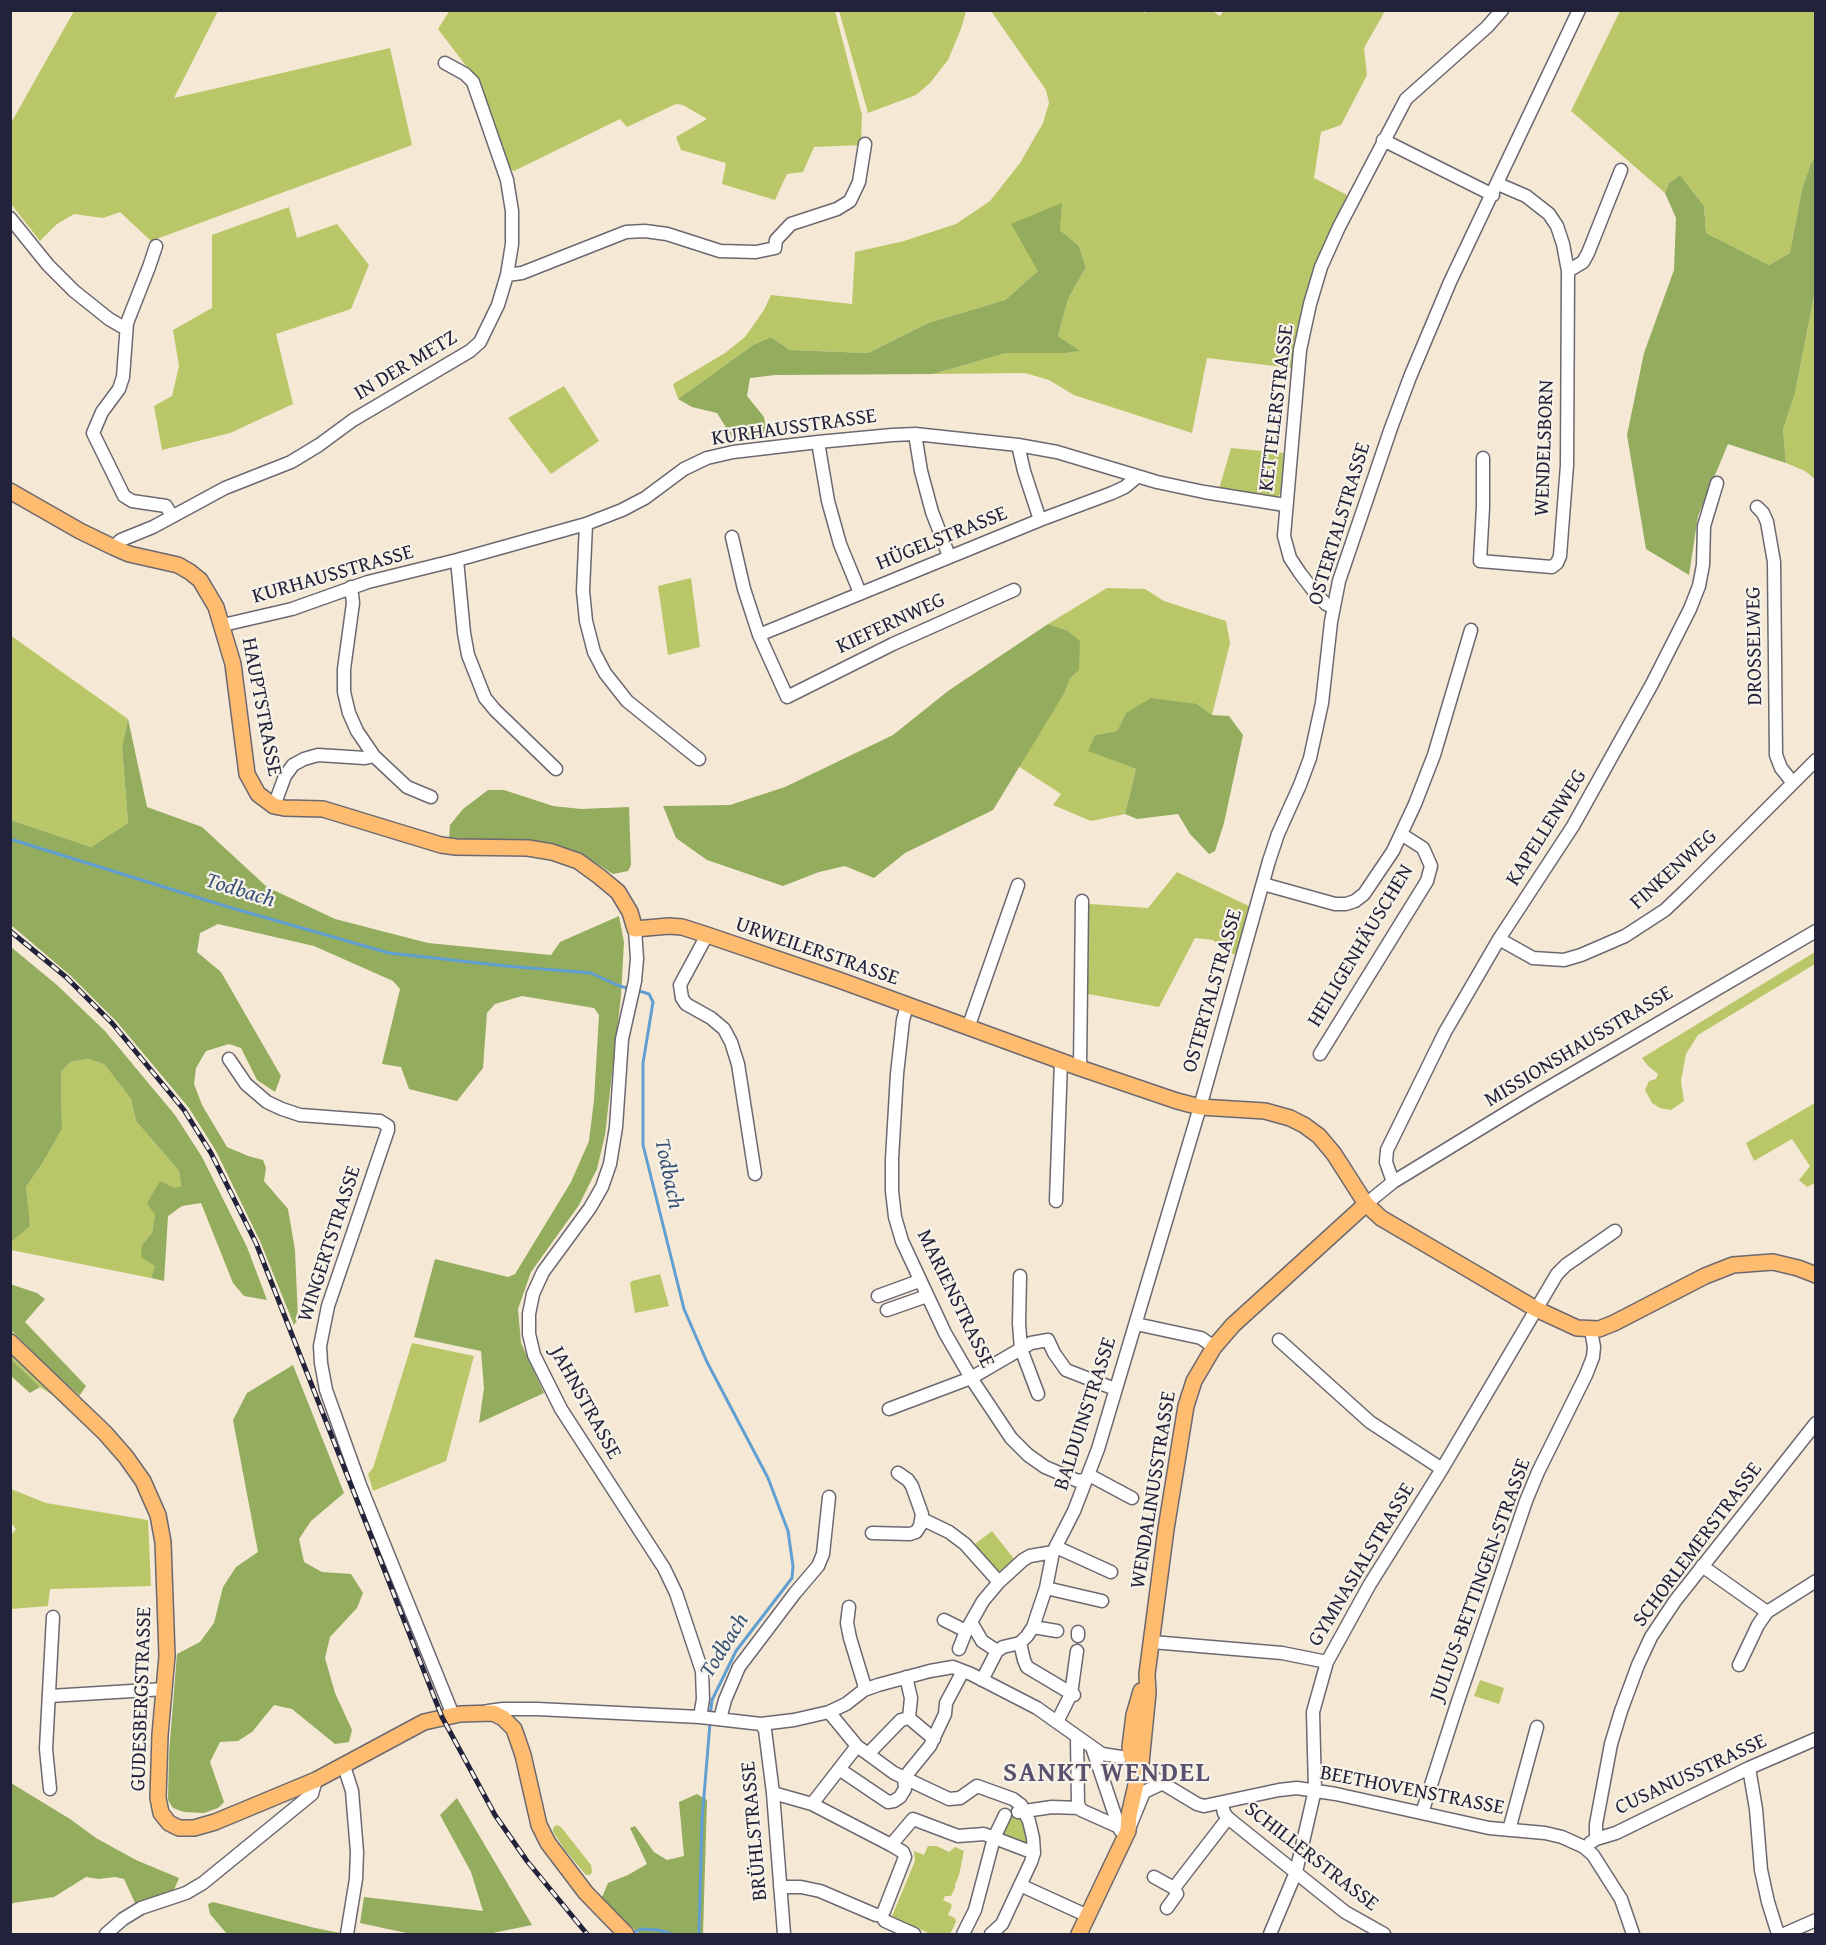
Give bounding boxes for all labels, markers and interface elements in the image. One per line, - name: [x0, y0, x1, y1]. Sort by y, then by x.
- street label: KETTELERSTRASSE: [1254, 323, 1300, 493]
- street label: IN DER METZ: [350, 325, 462, 407]
- street label: WENDELSBORN: [1530, 379, 1560, 517]
- street label: KURHAUSSTRASSE: [710, 404, 878, 452]
- street label: OSTERTALSTRASSE: [1303, 440, 1377, 608]
- street label: HÜGELSTRASSE: [873, 501, 1011, 577]
- street label: KURHAUSSTRASSE: [250, 540, 416, 610]
- street label: DROSSELWEG: [1741, 586, 1769, 706]
- street label: KIEFERNWEG: [833, 588, 949, 660]
- street label: HAUPTSTRASSE: [235, 636, 287, 778]
- street label: KAPELLENWEG: [1501, 765, 1593, 891]
- street label: FINKENWEG: [1625, 824, 1723, 916]
- street label: HEILIGENHÄUSCHEN: [1303, 860, 1419, 1032]
- water label: Todbach: [202, 868, 278, 914]
- street label: OSTERTALSTRASSE: [1178, 907, 1248, 1075]
- street label: URWEILERSTRASSE: [732, 912, 902, 992]
- street label: MISSIONSHAUSSTRASSE: [1480, 981, 1678, 1113]
- water label: Todbach: [648, 1136, 688, 1212]
- street label: WINGERTSTRASSE: [293, 1163, 367, 1325]
- street label: MARIENSTRASSE: [911, 1226, 999, 1372]
- street label: BALDUINSTRASSE: [1049, 1334, 1123, 1494]
- street label: JAHNSTRASSE: [544, 1342, 626, 1464]
- street label: WENDALINUSSTRASSE: [1126, 1389, 1182, 1591]
- street label: JULIUS-BETTINGEN-STRASSE: [1425, 1455, 1537, 1705]
- street label: SCHORLEMERSTRASSE: [1628, 1458, 1768, 1632]
- street label: GYMNASIALSTRASSE: [1303, 1479, 1421, 1651]
- street label: GUDESBERGSTRASSE: [126, 1606, 158, 1792]
- water label: Todbach: [695, 1609, 755, 1683]
- street label: CUSANUSSTRASSE: [1611, 1729, 1771, 1821]
- district label: SANKT WENDEL: [1003, 1758, 1211, 1790]
- street label: BRÜHLSTRASSE: [736, 1760, 774, 1902]
- street label: BEETHOVENSTRASSE: [1318, 1761, 1506, 1821]
- street label: SCHILLERSTRASSE: [1239, 1797, 1383, 1917]

